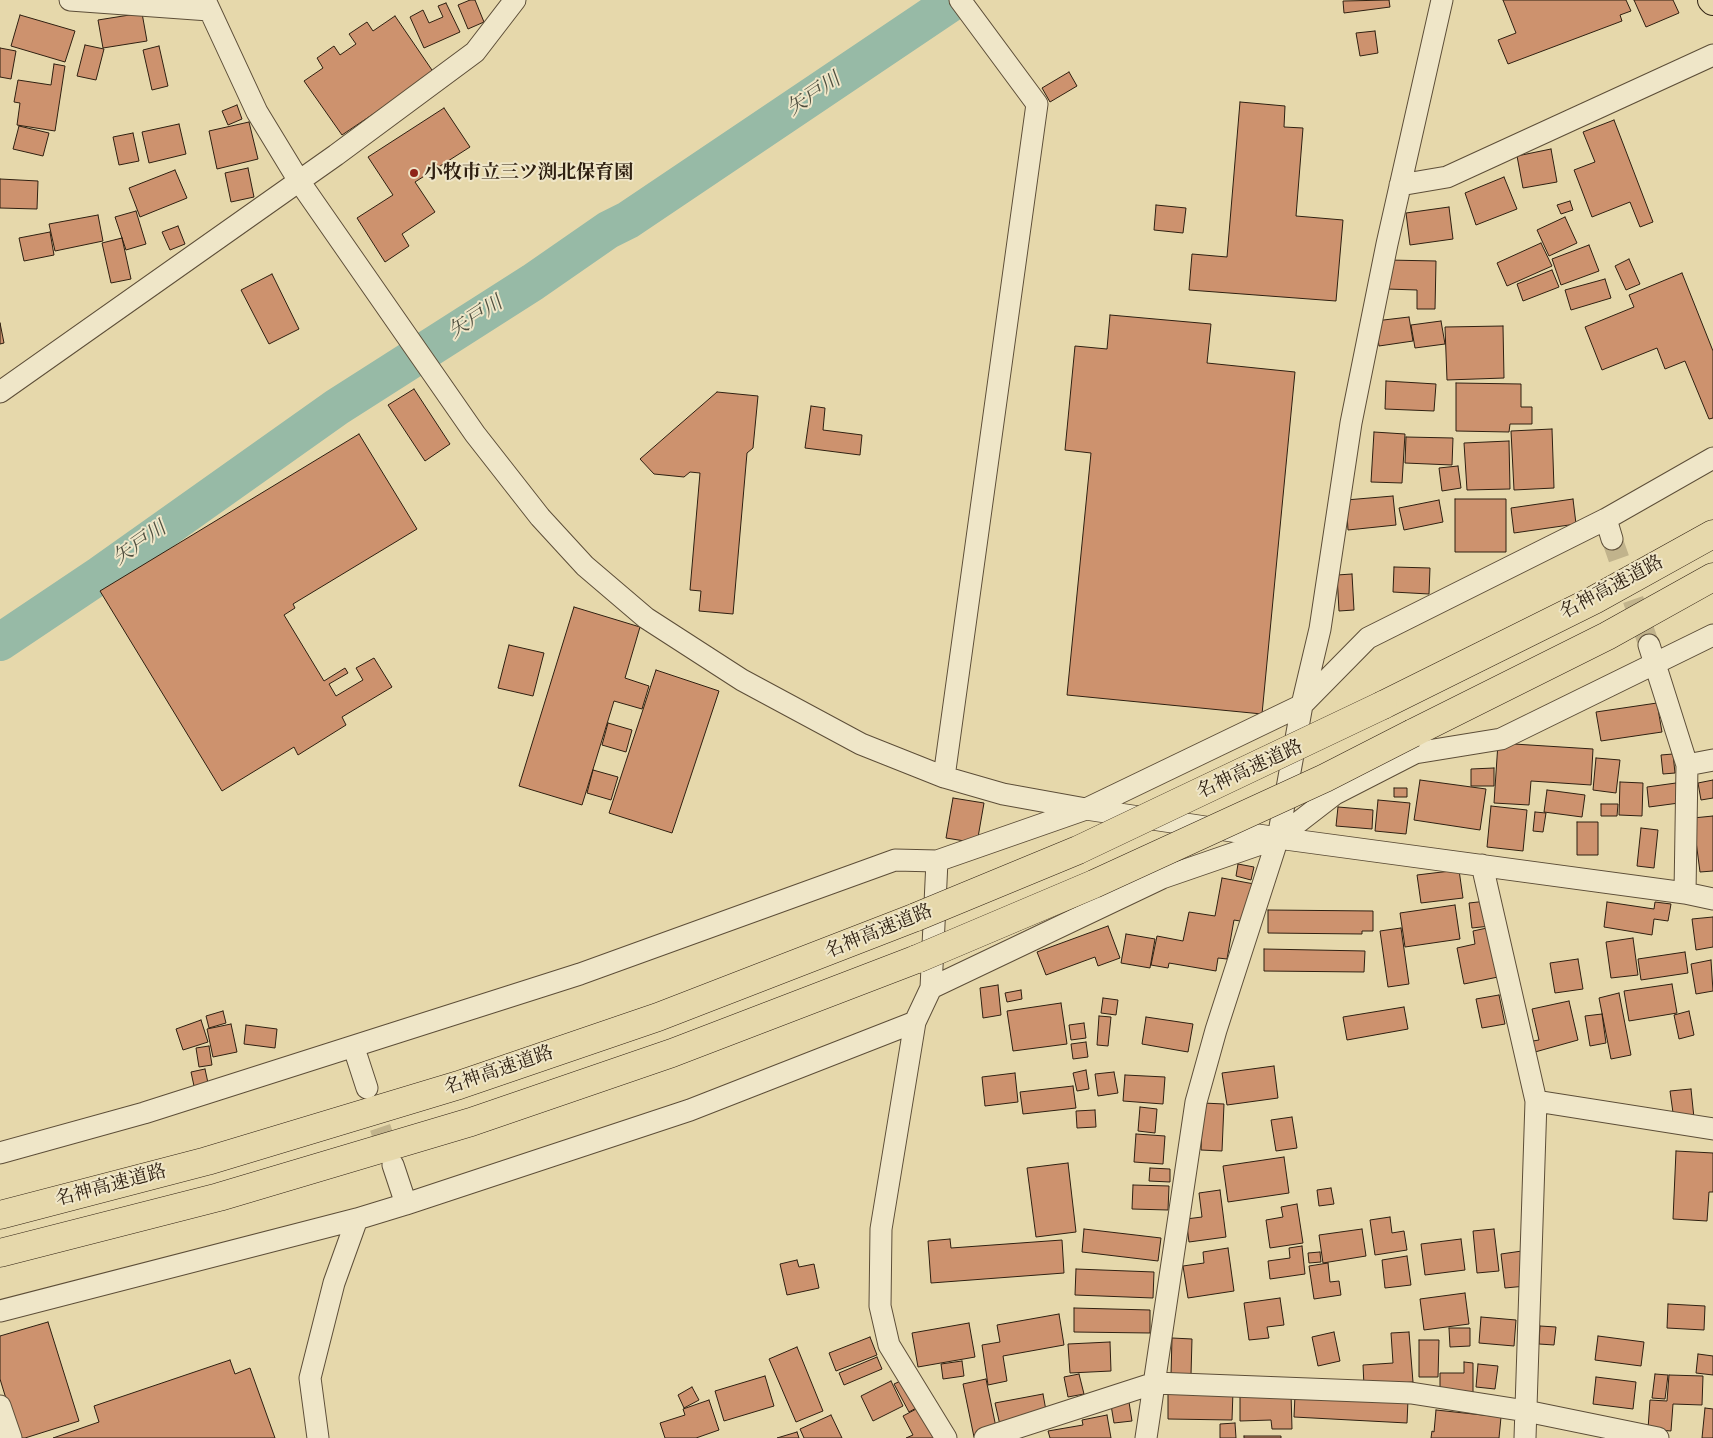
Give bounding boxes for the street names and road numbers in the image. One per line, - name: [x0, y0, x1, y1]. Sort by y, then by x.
- street label: 名神高速道路: [1556, 551, 1668, 625]
- street label: 名神高速道路: [1194, 736, 1306, 804]
- street label: 名神高速道路: [822, 900, 936, 964]
- street label: 名神高速道路: [441, 1042, 557, 1100]
- street label: 名神高速道路: [53, 1160, 169, 1212]

